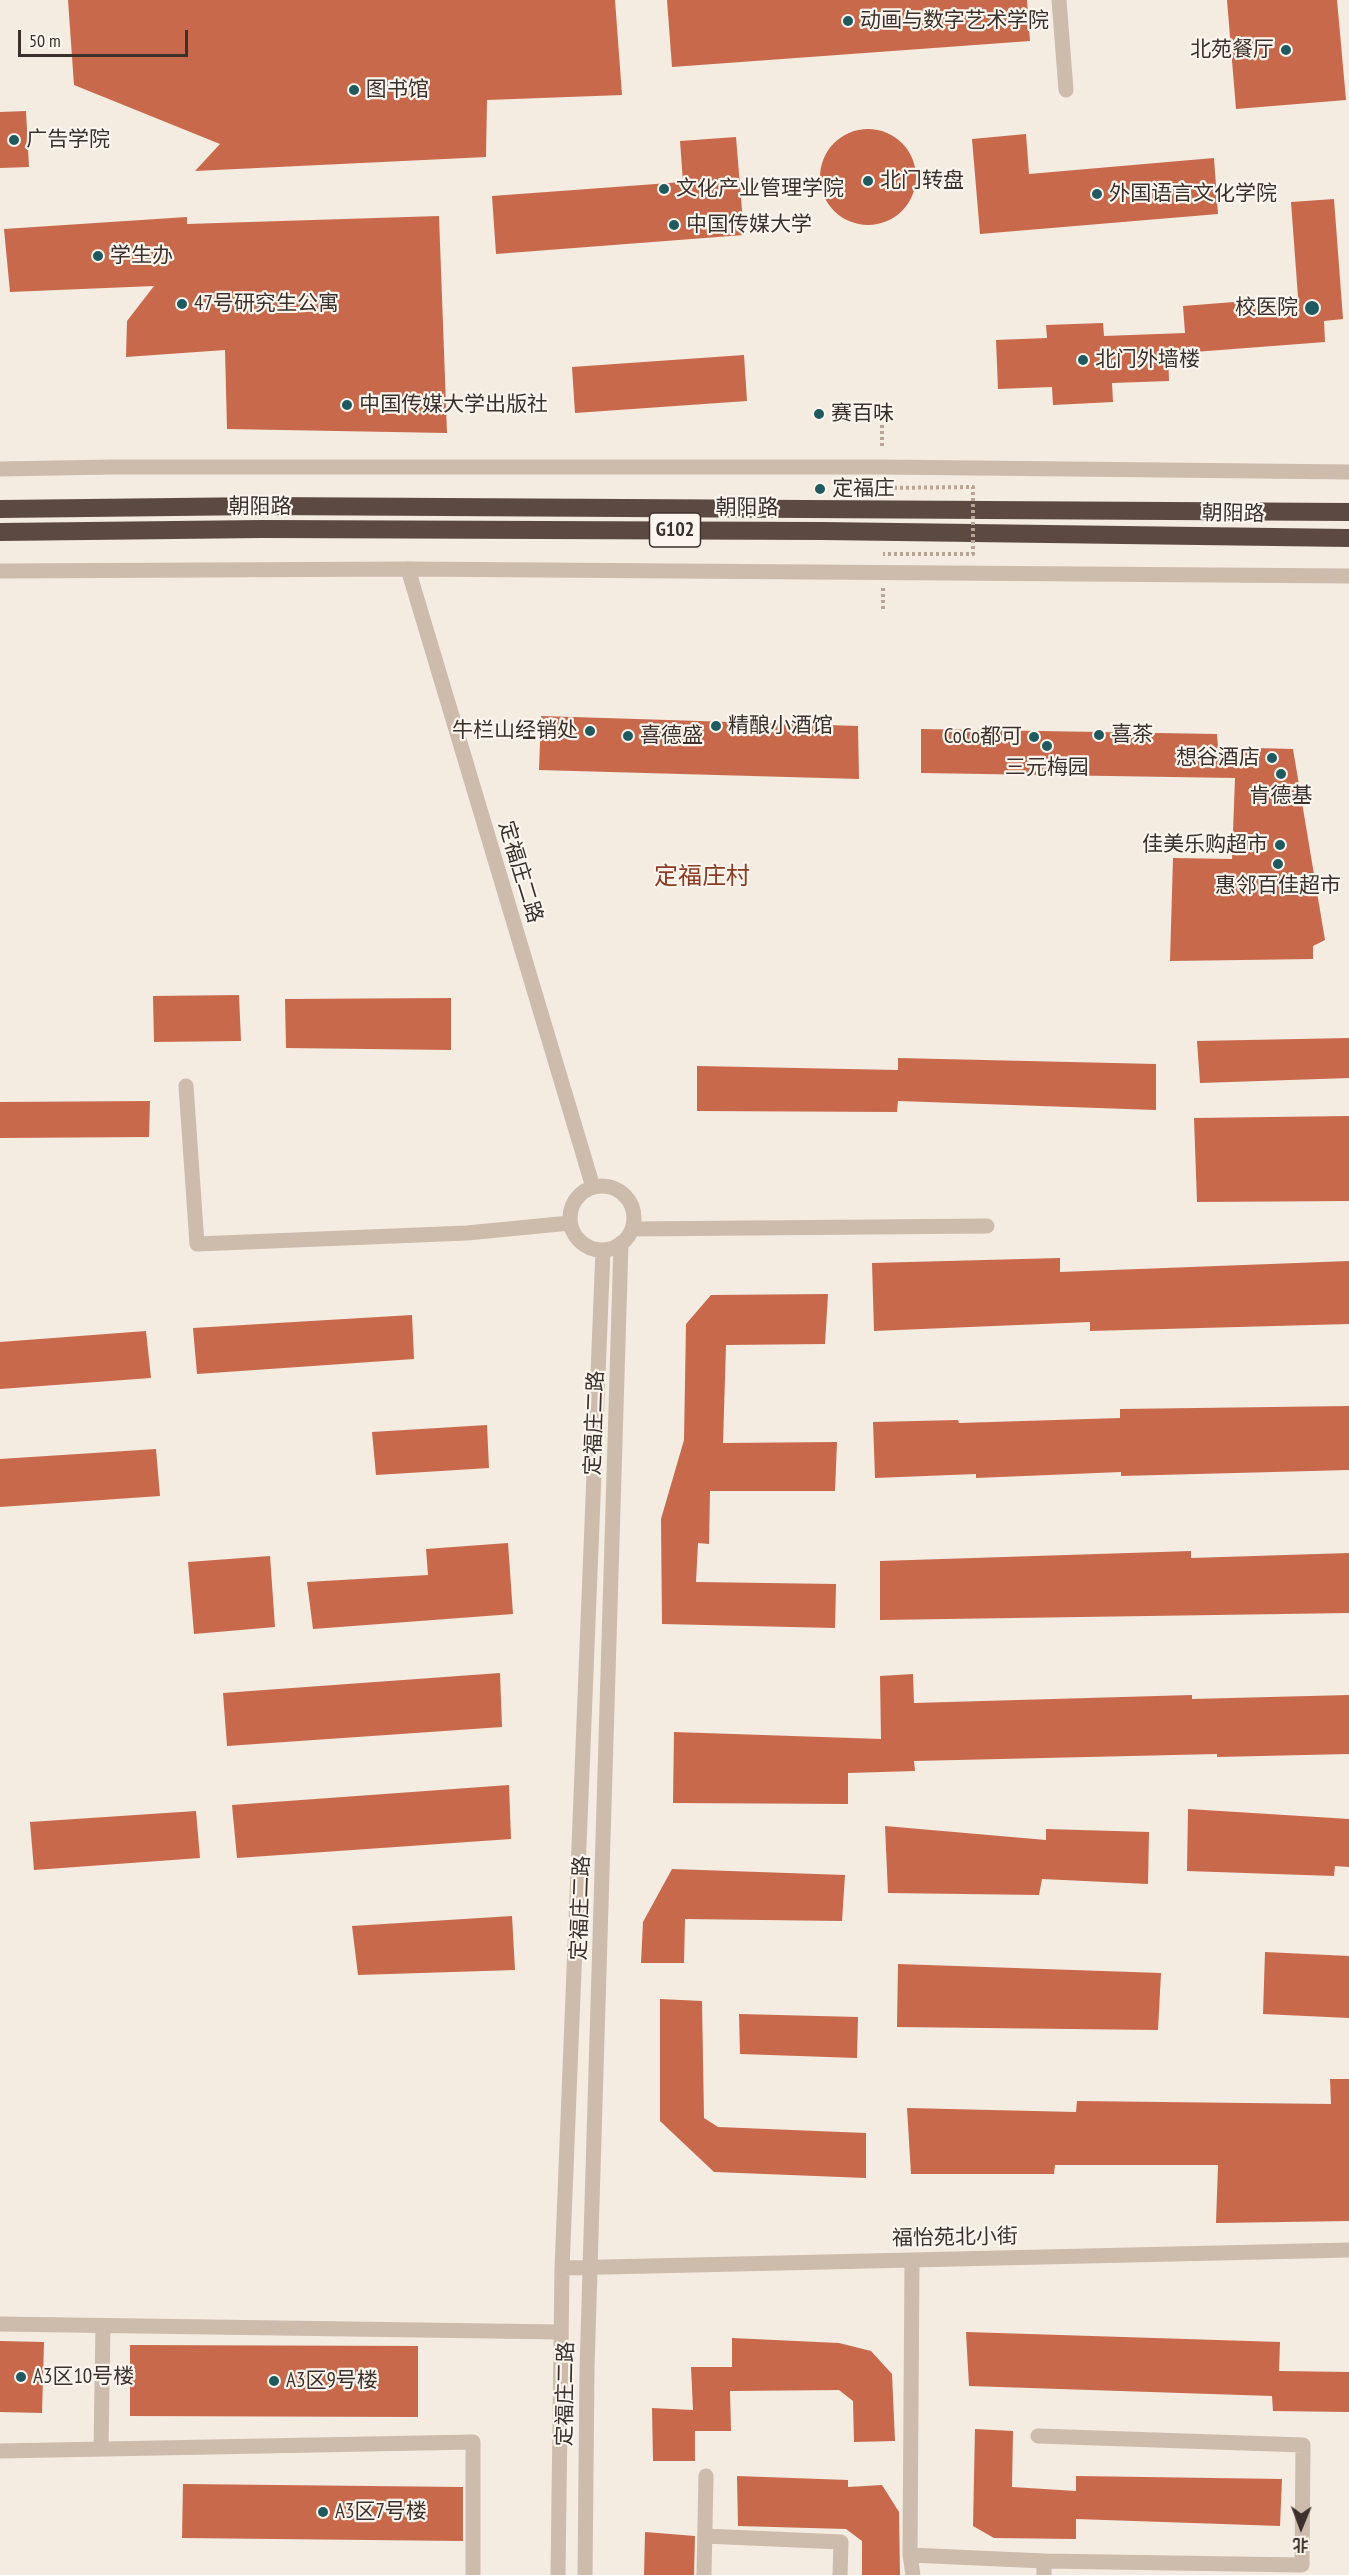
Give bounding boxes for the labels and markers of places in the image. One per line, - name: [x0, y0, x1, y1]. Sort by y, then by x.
- place label: 动画与数字艺术学院: [860, 8, 1049, 34]
- marker: 动画与数字艺术学院: [841, 14, 855, 28]
- place label: 北苑餐厅: [1190, 37, 1274, 63]
- marker: 北苑餐厅: [1279, 43, 1293, 57]
- place label: 图书馆: [366, 77, 429, 103]
- marker: 图书馆: [347, 83, 361, 97]
- place label: 广告学院: [26, 127, 110, 153]
- marker: 广告学院: [7, 133, 21, 147]
- place label: 北门转盘: [880, 168, 964, 194]
- marker: 北门转盘: [861, 174, 875, 188]
- place label: 文化产业管理学院: [676, 176, 844, 202]
- place label: 外国语言文化学院: [1109, 181, 1277, 207]
- marker: 文化产业管理学院: [657, 182, 671, 196]
- marker: 外国语言文化学院: [1090, 187, 1104, 201]
- place label: 中国传媒大学: [686, 212, 812, 238]
- marker: 中国传媒大学: [667, 218, 681, 232]
- place label: 学生办: [110, 243, 173, 269]
- marker: 学生办: [91, 249, 105, 263]
- place label: 47号研究生公寓: [194, 291, 339, 317]
- place label: 校医院: [1235, 295, 1298, 321]
- marker: 47号研究生公寓: [175, 297, 189, 311]
- marker: 校医院: [1303, 299, 1321, 317]
- place label: 北门外墙楼: [1095, 347, 1200, 373]
- marker: 北门外墙楼: [1076, 353, 1090, 367]
- place label: 中国传媒大学出版社: [359, 392, 548, 418]
- marker: 中国传媒大学出版社: [340, 398, 354, 412]
- place label: 赛百味: [831, 401, 894, 427]
- marker: 赛百味: [812, 407, 826, 421]
- place label: 定福庄: [832, 476, 895, 502]
- marker: 定福庄: [813, 482, 827, 496]
- place label: 精酿小酒馆: [728, 713, 833, 739]
- place label: 牛栏山经销处: [452, 718, 578, 744]
- marker: 精酿小酒馆: [709, 719, 723, 733]
- place label: 喜茶: [1111, 722, 1153, 748]
- place label: 喜德盛: [640, 723, 703, 749]
- marker: 牛栏山经销处: [583, 724, 597, 738]
- place label: CoCo都可: [944, 724, 1022, 750]
- marker: 喜茶: [1092, 728, 1106, 742]
- marker: 喜德盛: [621, 729, 635, 743]
- marker: CoCo都可: [1027, 730, 1041, 744]
- marker: 三元梅园: [1040, 739, 1054, 753]
- place label: 想谷酒店: [1176, 745, 1260, 771]
- marker: 想谷酒店: [1265, 751, 1279, 765]
- place label: 三元梅园: [1005, 755, 1089, 781]
- marker: 肯德基: [1274, 767, 1288, 781]
- place label: 肯德基: [1250, 783, 1312, 809]
- place label: 佳美乐购超市: [1142, 832, 1268, 858]
- marker: 佳美乐购超市: [1273, 838, 1287, 852]
- marker: 惠邻百佳超市: [1271, 857, 1285, 871]
- place label: 惠邻百佳超市: [1215, 873, 1341, 899]
- place label: A3区10号楼: [33, 2364, 134, 2390]
- place label: A3区9号楼: [286, 2368, 378, 2394]
- marker: A3区10号楼: [14, 2370, 28, 2384]
- marker: A3区9号楼: [267, 2374, 281, 2388]
- place label: A3区7号楼: [335, 2499, 427, 2525]
- marker: A3区7号楼: [316, 2505, 330, 2519]

